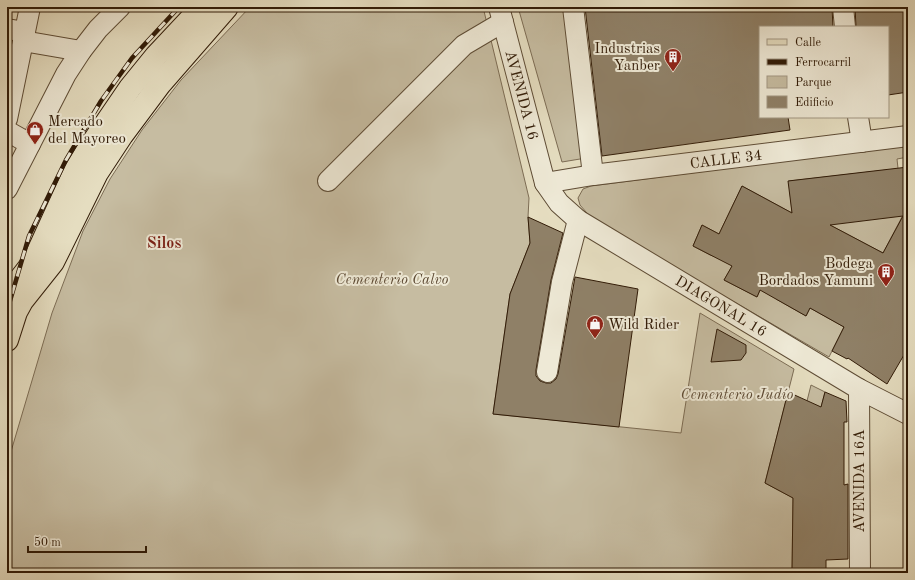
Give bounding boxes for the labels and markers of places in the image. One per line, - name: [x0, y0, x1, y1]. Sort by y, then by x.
- place label: Industrias Yanber: [594, 42, 660, 74]
- building icon: Industrias Yanber: [663, 47, 683, 72]
- place label: Mercado del Mayoreo: [48, 115, 126, 147]
- shop icon: Mercado del Mayoreo: [25, 120, 45, 145]
- place label: Bodega Bordados Yamuni: [758, 257, 874, 289]
- building icon: Bodega Bordados Yamuni: [876, 262, 896, 287]
- shop icon: Wild Rider: [585, 314, 605, 339]
- place label: Wild Rider: [608, 318, 679, 333]

